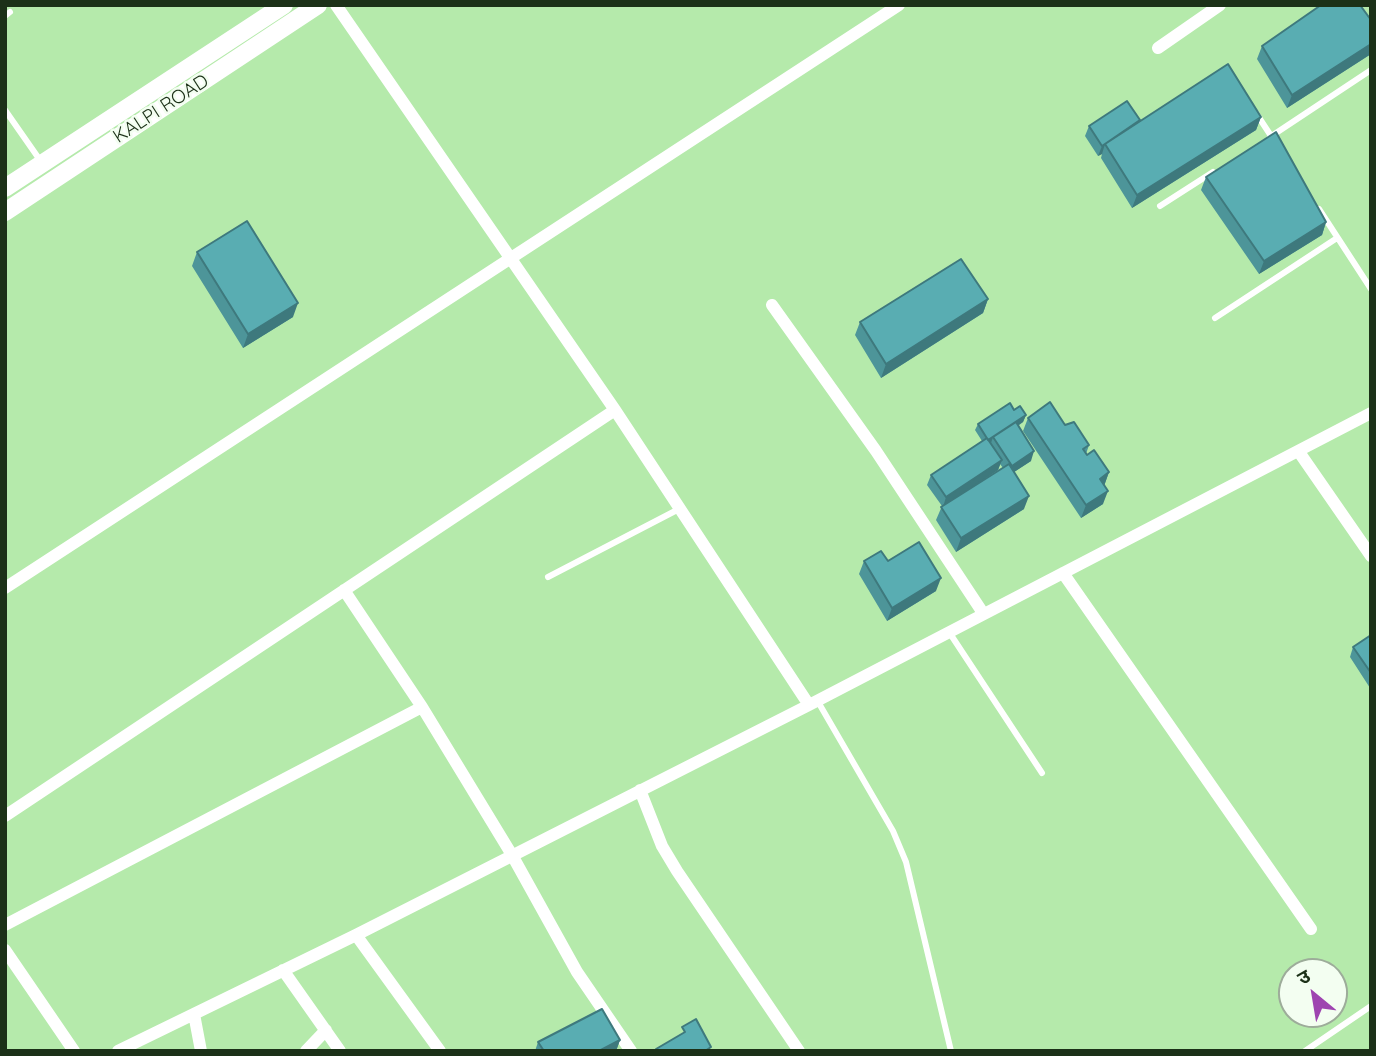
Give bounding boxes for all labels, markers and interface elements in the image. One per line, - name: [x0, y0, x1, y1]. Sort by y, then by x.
- street label: KALPI ROAD: [109, 70, 213, 148]
- north arrow: [1278, 958, 1348, 1028]
- text: उ: [1293, 963, 1314, 990]

